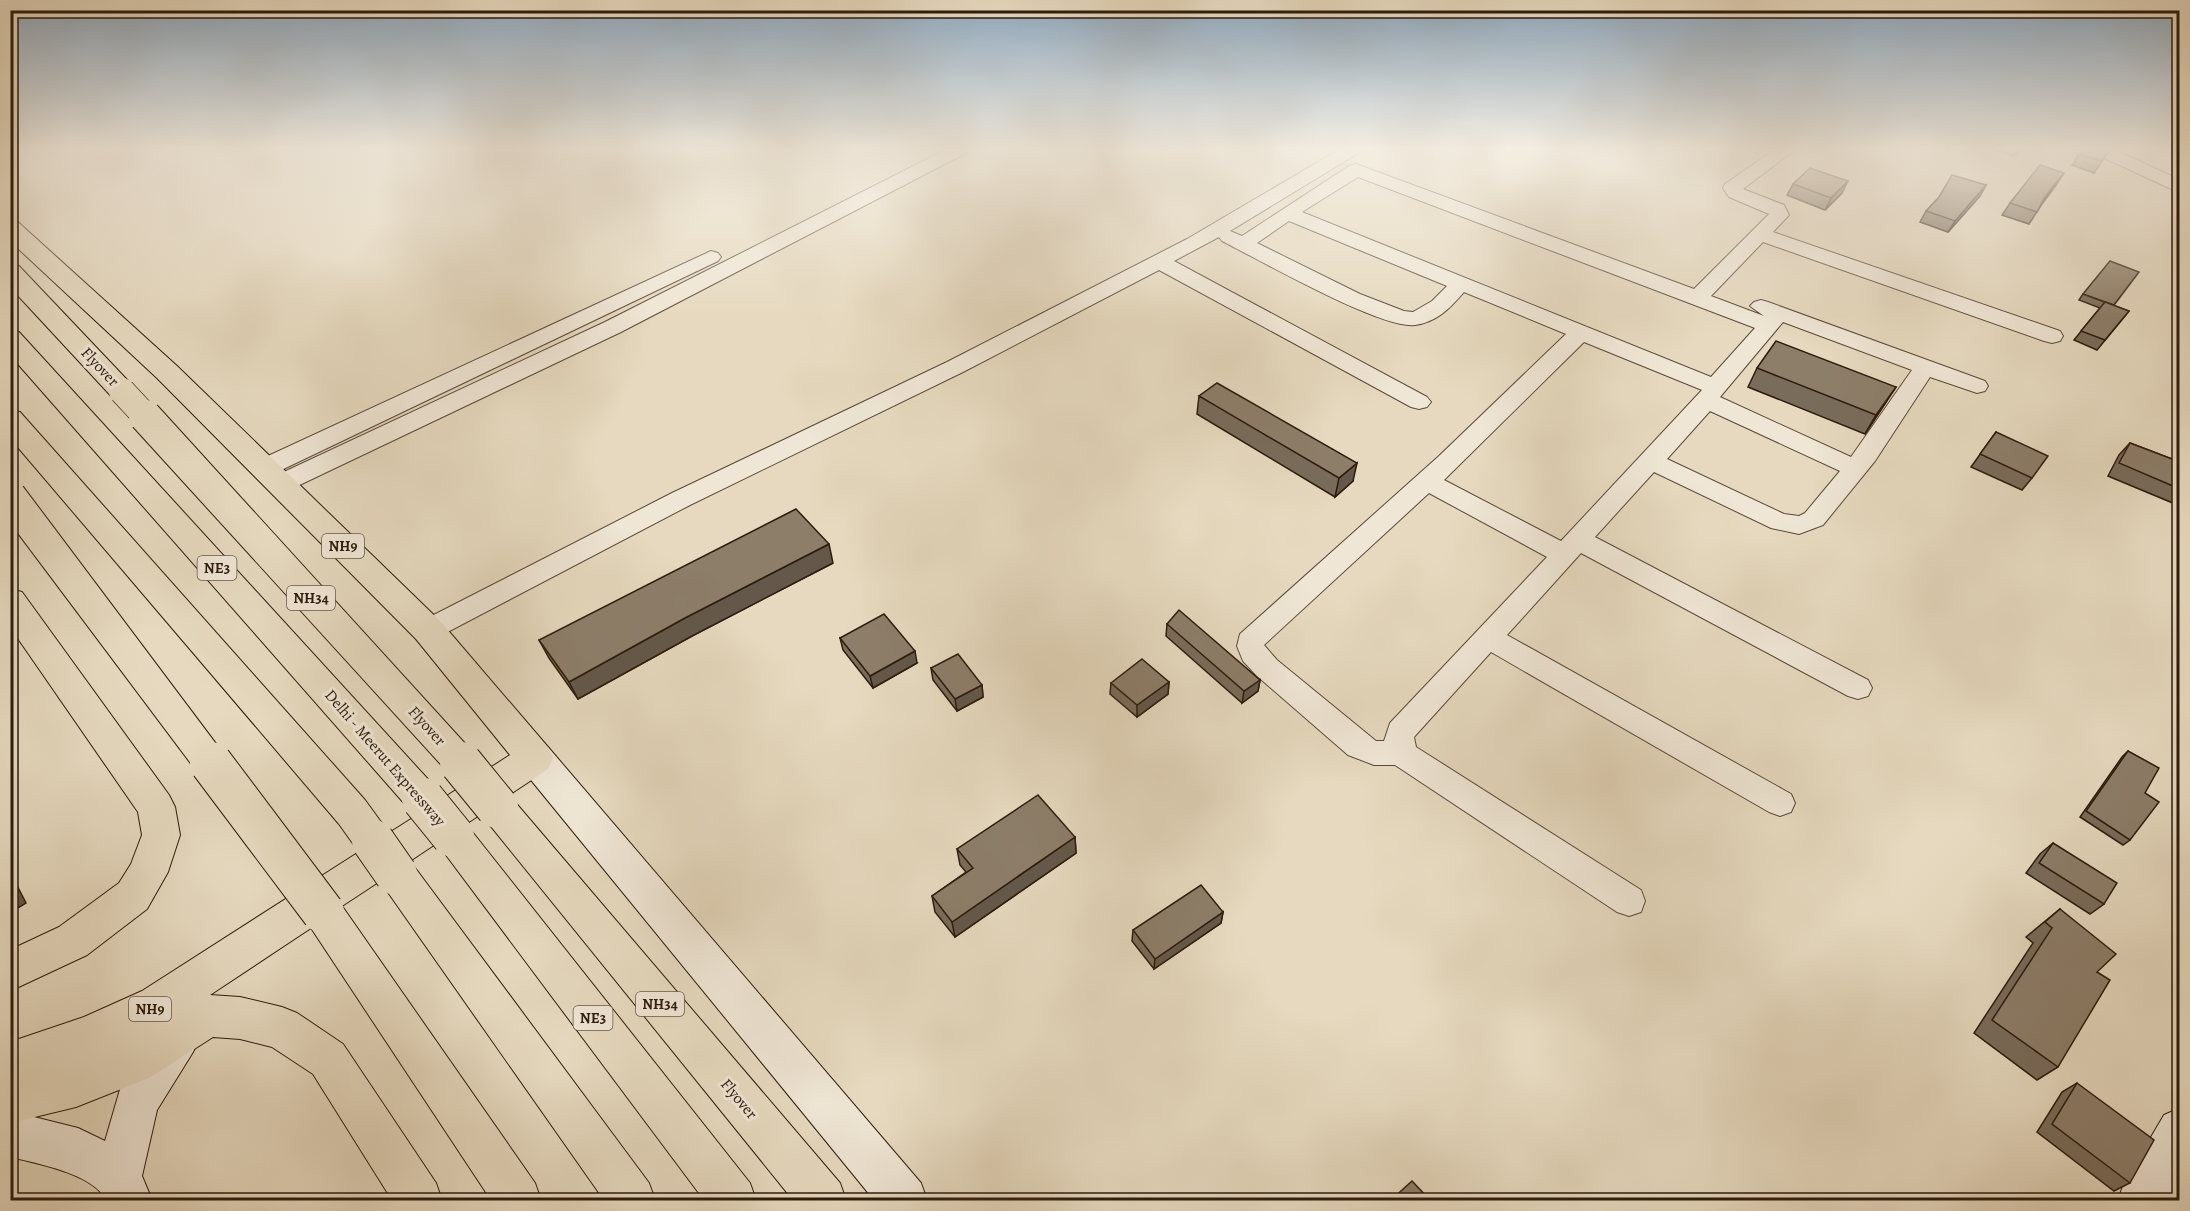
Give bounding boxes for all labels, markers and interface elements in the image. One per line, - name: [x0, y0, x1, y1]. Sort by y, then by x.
- street label: Flyover: [76, 342, 124, 392]
- road number: NH9: [322, 534, 364, 558]
- road number: NE3: [198, 556, 236, 580]
- road number: NH34: [287, 586, 335, 610]
- street label: Delhi - Meerut Expressway: [319, 685, 451, 832]
- street label: Flyover: [403, 701, 451, 751]
- road number: NH34: [636, 992, 684, 1016]
- road number: NH9: [129, 997, 171, 1021]
- road number: NE3: [574, 1006, 612, 1030]
- street label: Flyover: [716, 1074, 762, 1124]

